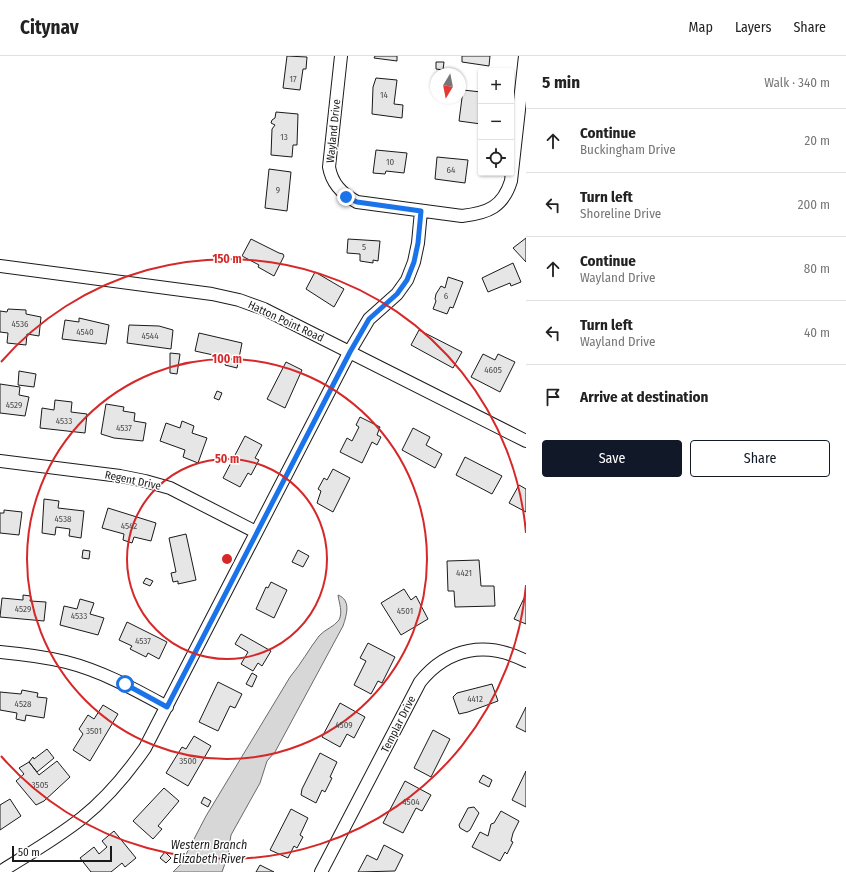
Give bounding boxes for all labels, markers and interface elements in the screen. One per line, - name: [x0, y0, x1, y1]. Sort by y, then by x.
- text: Citynav: [20, 16, 79, 39]
- text: Map: [689, 19, 713, 36]
- text: Layers: [735, 19, 771, 36]
- text: Share: [793, 19, 826, 36]
- north arrow: [430, 68, 466, 104]
- map controls: [478, 68, 514, 176]
- button: +: [478, 68, 514, 104]
- text: 5 min: [542, 72, 580, 93]
- house number: 17: [289, 74, 297, 84]
- text: Walk · 340 m: [764, 75, 830, 90]
- house number: 14: [380, 90, 389, 100]
- street label: Wayland Drive: [324, 99, 343, 163]
- button: −: [478, 104, 514, 140]
- text: Continue: [580, 124, 636, 142]
- icon: ahead: [542, 130, 564, 152]
- house number: 13: [280, 132, 288, 142]
- text: 20 m: [804, 133, 830, 148]
- button: locate: [478, 140, 514, 176]
- text: Buckingham Drive: [580, 142, 676, 157]
- house number: 10: [386, 157, 394, 167]
- house number: 64: [447, 165, 456, 175]
- house number: 9: [276, 185, 280, 195]
- route end: [337, 188, 355, 206]
- text: Turn left: [580, 188, 633, 206]
- icon: left: [542, 194, 564, 216]
- text: 200 m: [798, 197, 830, 212]
- text: Shoreline Drive: [580, 206, 661, 221]
- house number: 5: [362, 242, 366, 252]
- text: 150 m: [212, 252, 242, 266]
- text: Continue: [580, 252, 636, 270]
- icon: ahead: [542, 258, 564, 280]
- text: 80 m: [804, 261, 830, 276]
- text: Wayland Drive: [580, 270, 655, 285]
- house number: 6: [444, 291, 449, 301]
- street label: Hatton Point Road: [246, 298, 326, 345]
- text: Turn left: [580, 316, 633, 334]
- house number: 4536: [12, 319, 29, 329]
- icon: left: [542, 322, 564, 344]
- text: 40 m: [804, 325, 830, 340]
- house number: 4540: [76, 327, 94, 337]
- house number: 4544: [141, 331, 159, 341]
- text: Wayland Drive: [580, 334, 655, 349]
- text: 100 m: [212, 352, 242, 366]
- house number: 4605: [484, 365, 502, 375]
- icon: arrive: [542, 386, 564, 408]
- text: Arrive at destination: [580, 388, 708, 406]
- house number: 4529: [6, 400, 22, 410]
- house number: 4533: [56, 416, 72, 426]
- house number: 4537: [116, 423, 132, 433]
- button: Save: [542, 440, 682, 477]
- button: Share: [690, 440, 830, 477]
- text: 50 m: [215, 452, 239, 466]
- street label: Regent Drive: [104, 468, 162, 493]
- house number: 4538: [55, 514, 72, 524]
- house number: 4542: [121, 521, 137, 531]
- centre of rings: [220, 552, 234, 566]
- house number: 4421: [456, 568, 472, 578]
- house number: 4529: [15, 604, 31, 614]
- house number: 4501: [397, 606, 413, 616]
- house number: 4533: [71, 611, 87, 621]
- house number: 4537: [135, 636, 151, 646]
- route start: [116, 675, 134, 693]
- street label: Templar Drive: [379, 694, 418, 755]
- house number: 4412: [467, 694, 483, 704]
- house number: 4528: [15, 699, 32, 709]
- house number: 4509: [335, 720, 353, 730]
- house number: 3501: [86, 726, 102, 736]
- house number: 3500: [179, 756, 197, 766]
- house number: 3505: [31, 780, 49, 790]
- house number: 4504: [402, 797, 420, 807]
- water label: Western Branch Elizabeth River: [171, 838, 247, 866]
- scale bar: [12, 844, 112, 863]
- text: 50 m: [18, 846, 40, 859]

